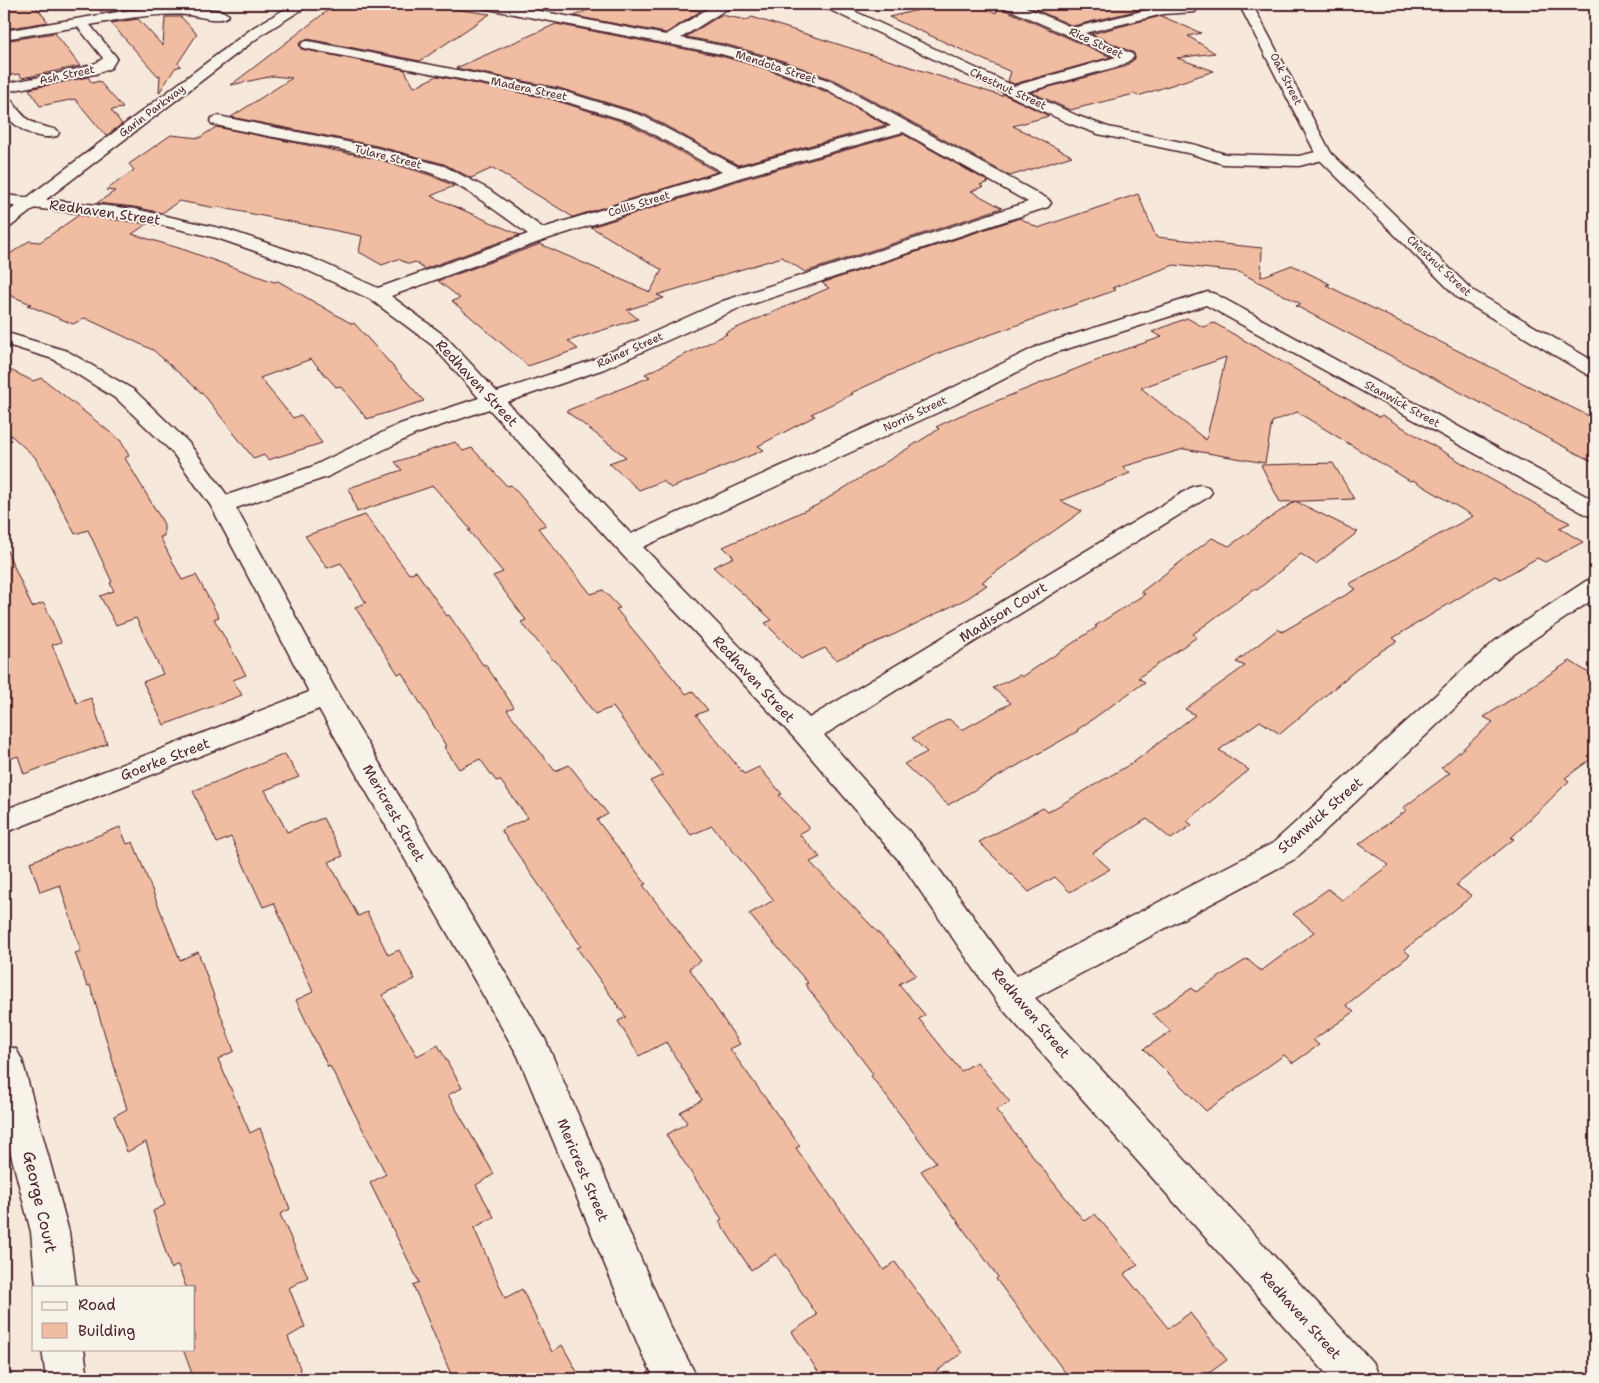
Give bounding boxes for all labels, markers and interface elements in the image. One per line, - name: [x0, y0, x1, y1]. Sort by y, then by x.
- street label: Rice Street: [1066, 24, 1126, 62]
- street label: Mendota Street: [734, 47, 819, 87]
- street label: Oak Street: [1266, 50, 1306, 108]
- street label: Ash Street: [38, 62, 96, 88]
- street label: Chestnut Street: [967, 65, 1049, 113]
- street label: Madera Street: [489, 74, 569, 104]
- street label: Garin Parkway: [116, 81, 188, 141]
- street label: Tulare Street: [353, 141, 423, 173]
- street label: Collis Street: [606, 187, 672, 221]
- street label: Redhaven Street: [48, 195, 162, 229]
- street label: Chestnut Street: [1404, 232, 1475, 300]
- street label: Rainer Street: [594, 329, 666, 371]
- street label: Redhaven Street: [432, 336, 522, 430]
- street label: Stanwick Street: [1362, 377, 1443, 431]
- street label: Norris Street: [881, 393, 950, 435]
- street label: Madison Court: [956, 578, 1050, 646]
- street label: Redhaven Street: [709, 632, 799, 726]
- street label: Goerke Street: [118, 734, 212, 784]
- street label: Mericrest Street: [359, 761, 429, 865]
- street label: Stanwick Street: [1274, 773, 1366, 857]
- street label: Redhaven Street: [988, 964, 1074, 1062]
- street label: Mericrest Street: [553, 1116, 613, 1224]
- street label: George Court: [18, 1149, 62, 1255]
- street label: Redhaven Street: [1257, 1267, 1345, 1363]
- legend: [32, 1286, 195, 1350]
- text: Road: [78, 1295, 116, 1315]
- text: Building: [78, 1321, 135, 1341]

